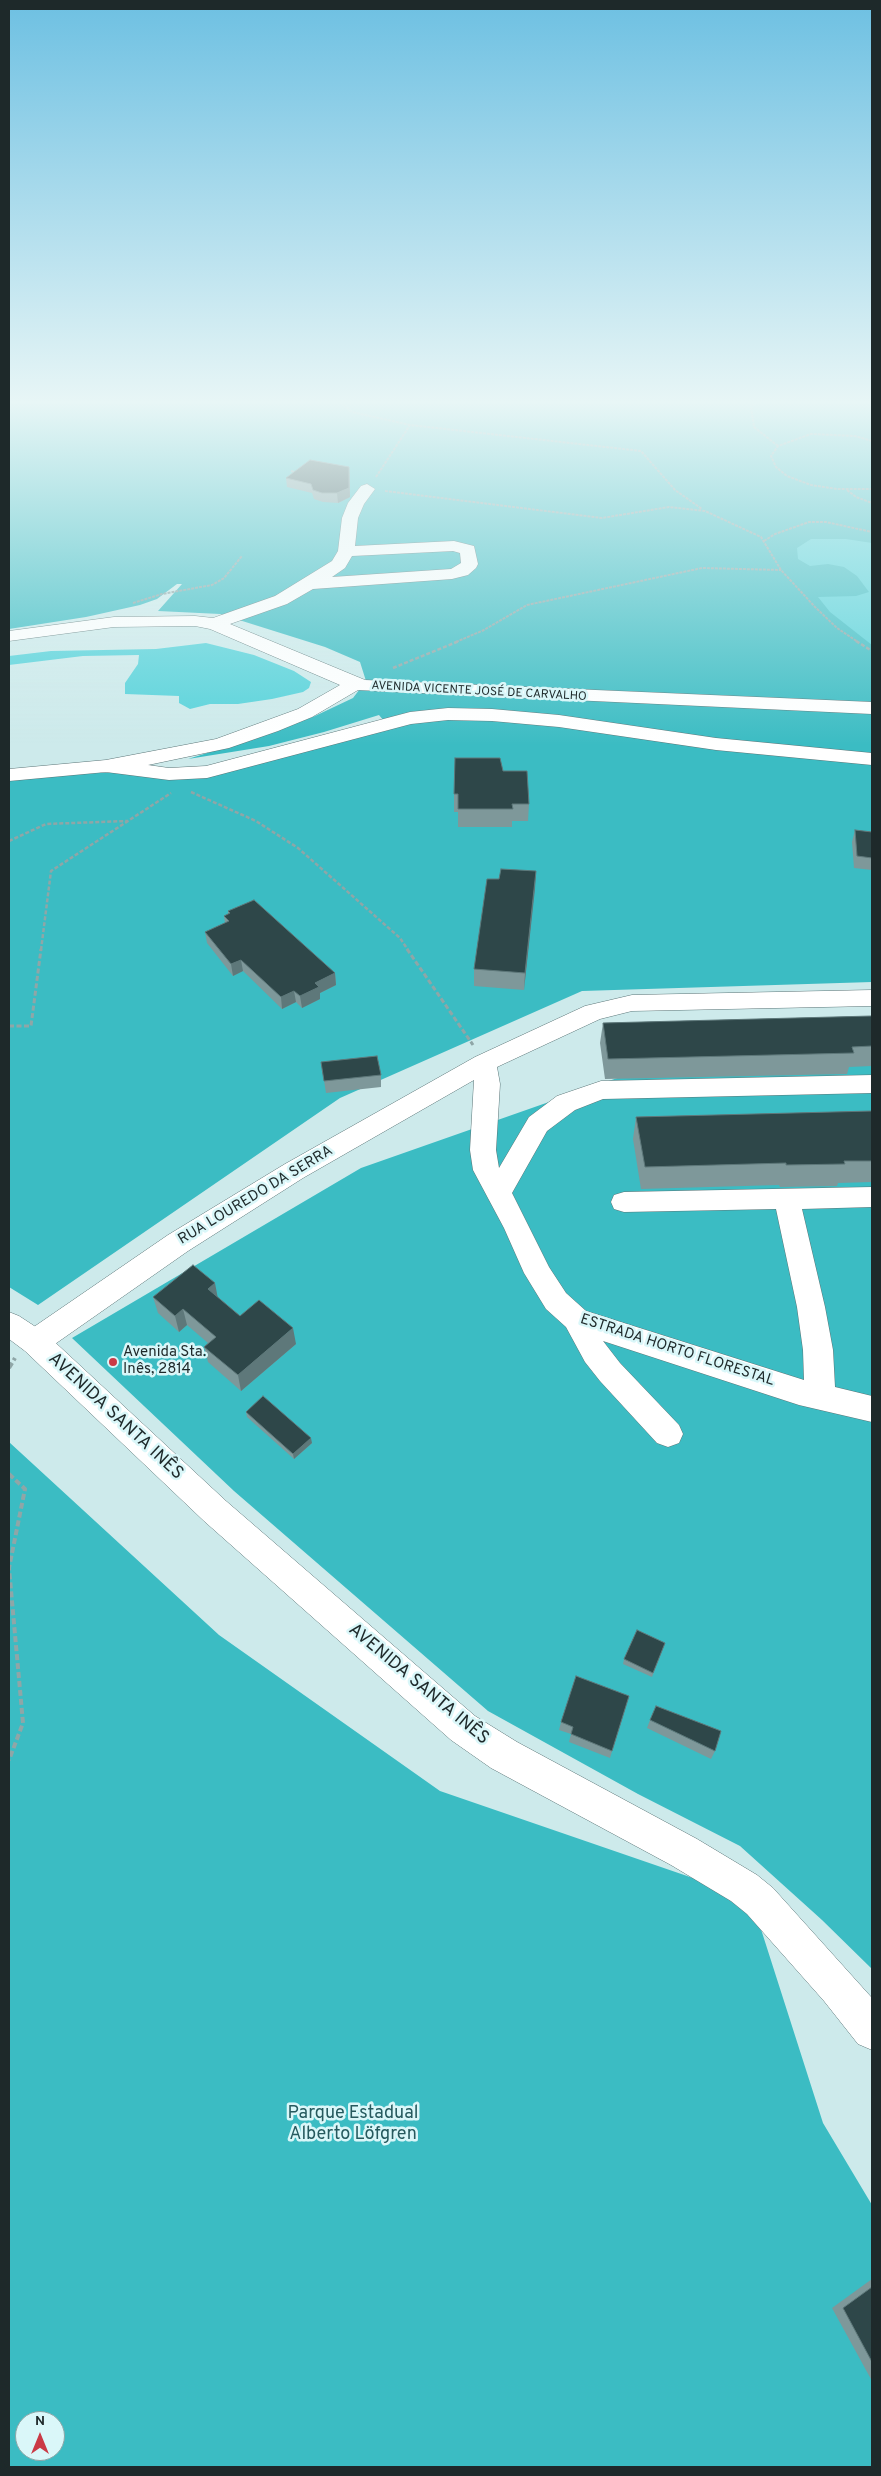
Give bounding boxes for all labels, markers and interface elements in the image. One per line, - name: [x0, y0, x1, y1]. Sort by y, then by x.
- street label: AVENIDA VICENTE JOSÉ DE CARVALHO: [371, 679, 587, 705]
- street label: RUA LOUREDO DA SERRA: [175, 1143, 337, 1249]
- street label: ESTRADA HORTO FLORESTAL: [578, 1311, 776, 1391]
- place label: Avenida Sta. Inês, 2814: [123, 1344, 206, 1379]
- street label: AVENIDA SANTA INÊS: [43, 1349, 187, 1485]
- marker: Avenida Sta. Inês, 2814: [107, 1356, 119, 1368]
- street label: AVENIDA SANTA INÊS: [343, 1620, 493, 1750]
- park label: Parque Estadual Alberto Löfgren: [288, 2103, 418, 2146]
- north arrow: [15, 2411, 65, 2461]
- text: N: [35, 2413, 45, 2430]

